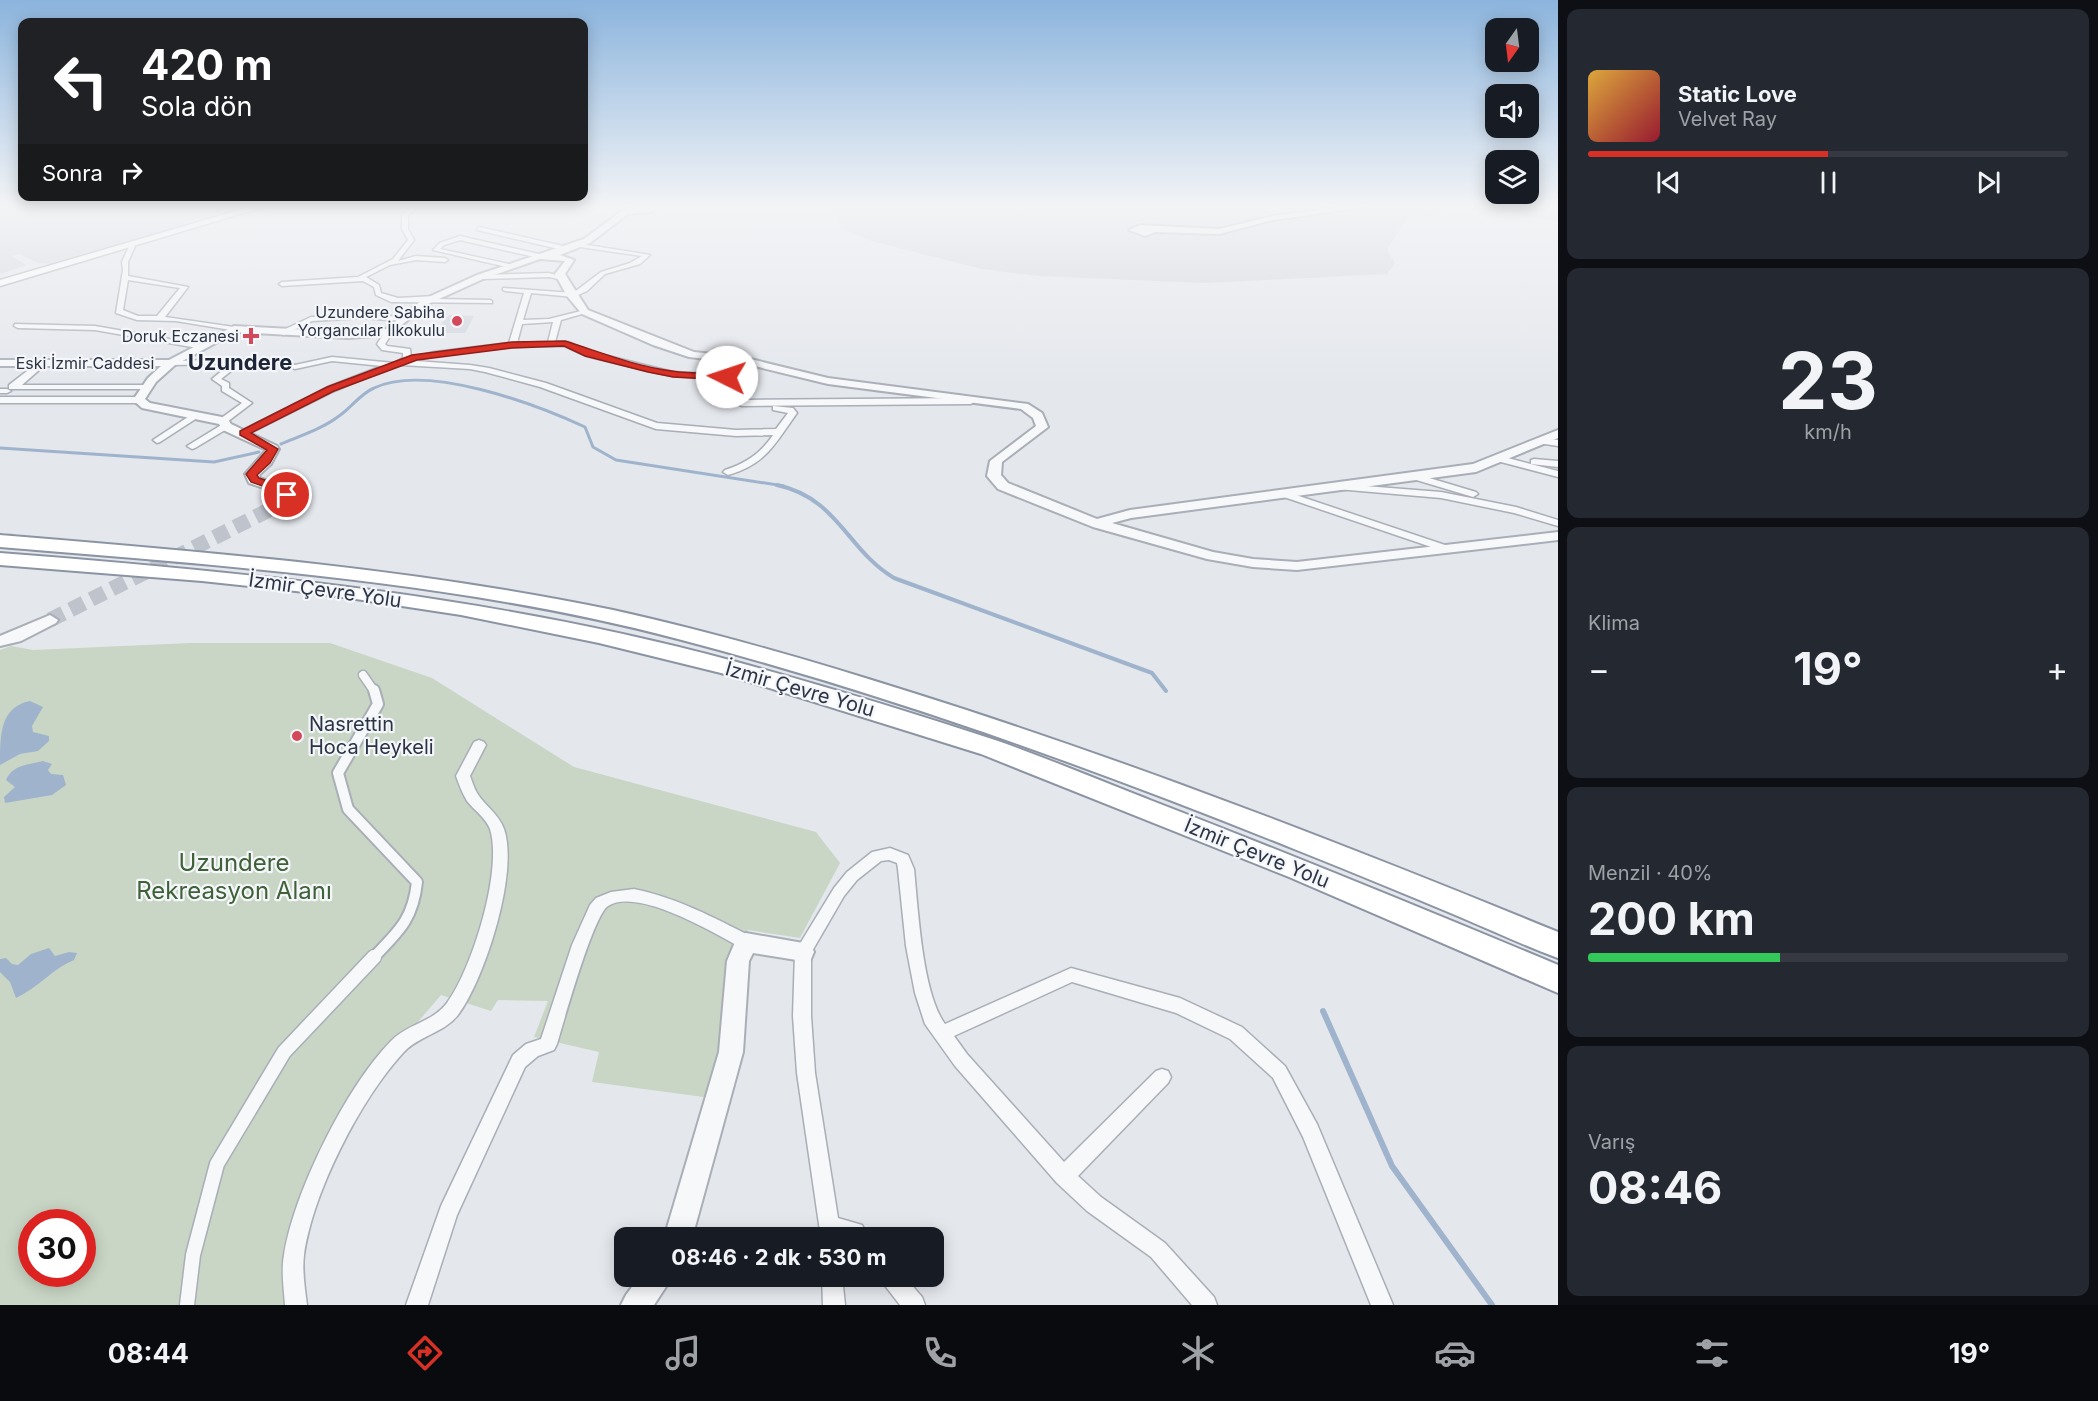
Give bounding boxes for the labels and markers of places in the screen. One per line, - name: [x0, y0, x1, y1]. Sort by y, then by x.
- place label: Uzundere Sabiha Yorgancılar İlkokulu: [298, 302, 445, 340]
- marker: Uzundere Sabiha Yorgancılar İlkokulu: [450, 314, 464, 328]
- place label: Doruk Eczanesi: [122, 326, 239, 346]
- marker: Doruk Eczanesi: [244, 329, 258, 343]
- pin: [261, 469, 312, 520]
- place label: Nasrettin Hoca Heykeli: [309, 712, 434, 759]
- marker: Nasrettin Hoca Heykeli: [290, 729, 304, 743]

